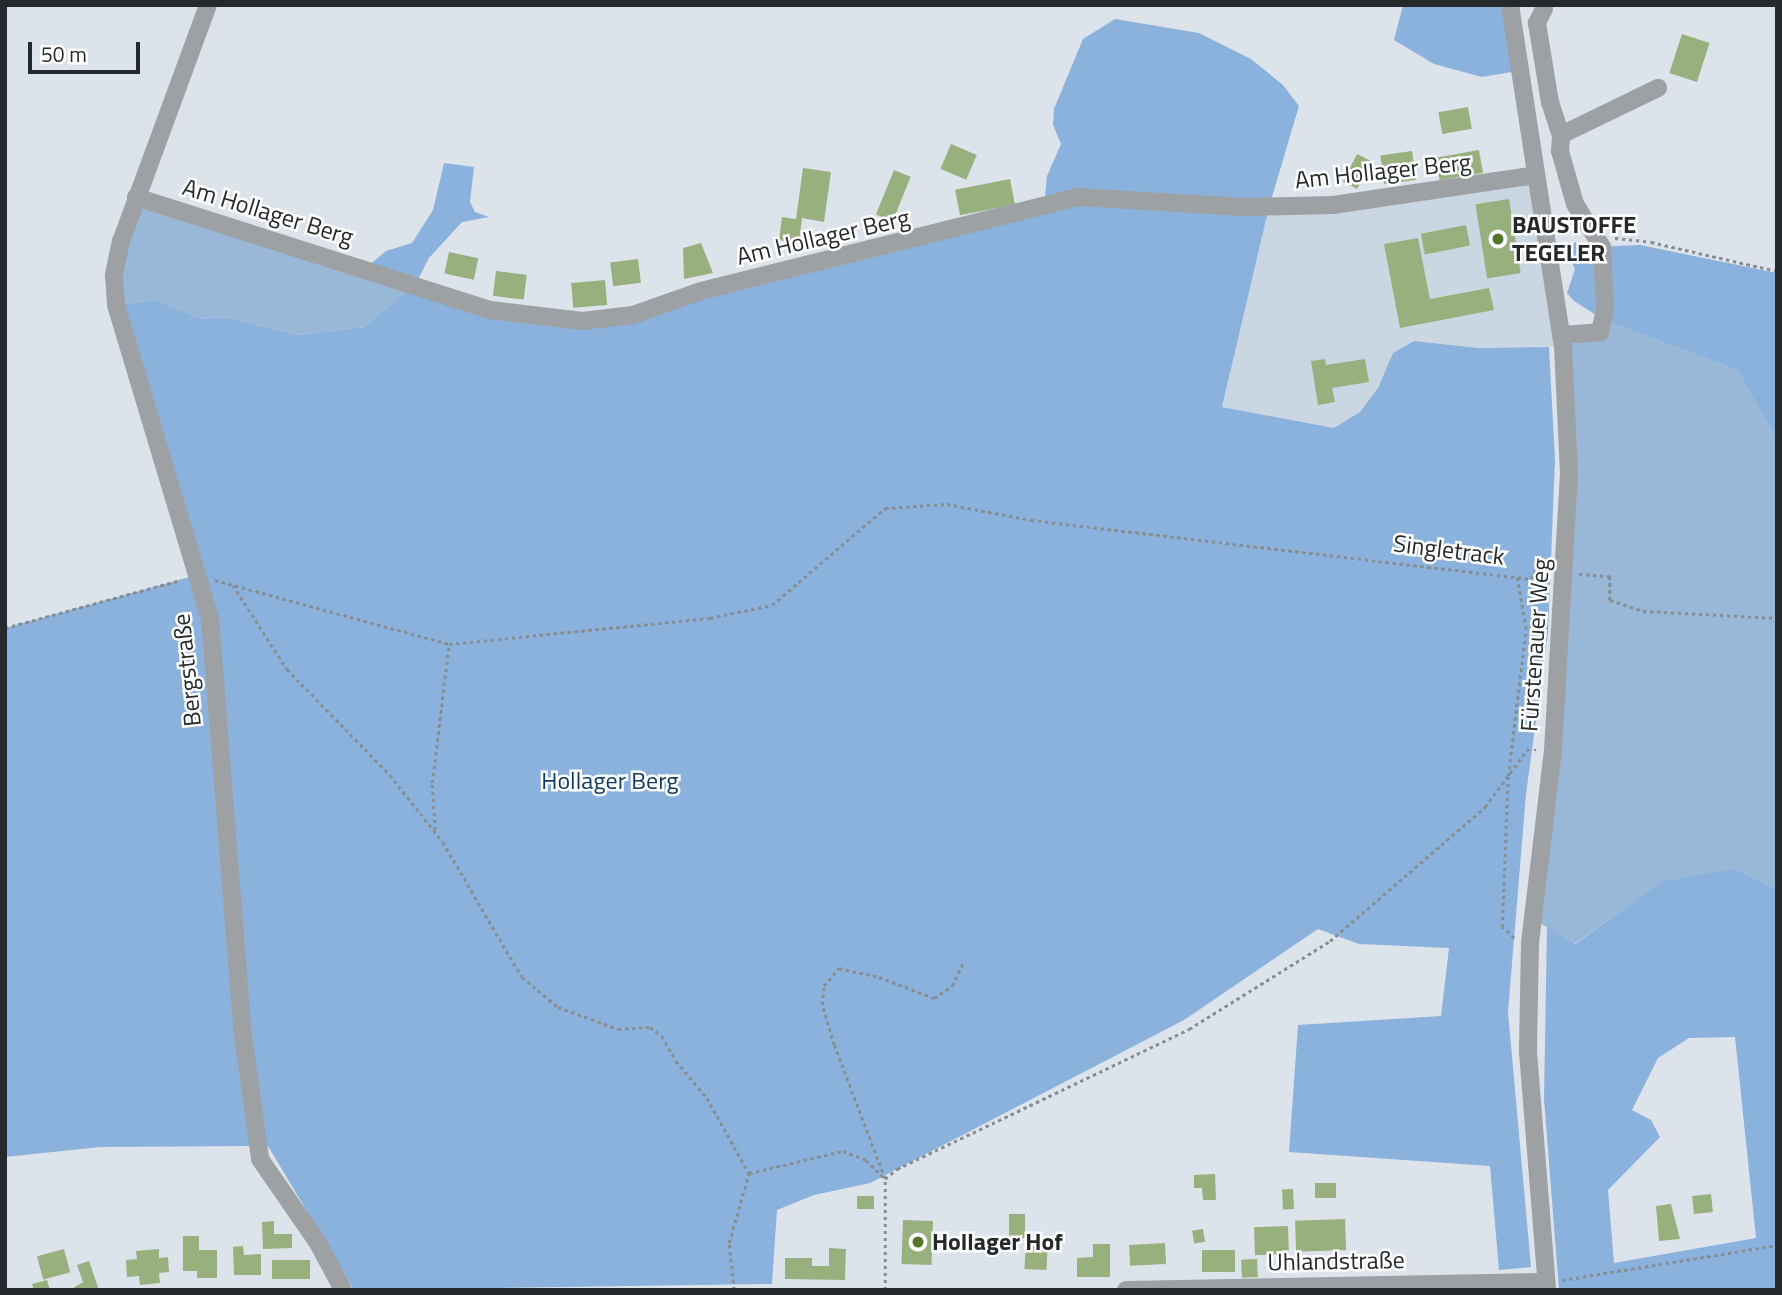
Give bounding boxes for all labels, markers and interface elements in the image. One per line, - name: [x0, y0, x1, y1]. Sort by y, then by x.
- scale bar: [32, 28, 144, 72]
- text: 50 m: [41, 38, 87, 70]
- street label: Am Hollager Berg: [1294, 147, 1472, 195]
- street label: Am Hollager Berg: [179, 172, 357, 252]
- street label: Am Hollager Berg: [734, 203, 912, 271]
- place label: BAUSTOFFE TEGELER: [1512, 211, 1636, 267]
- marker: BAUSTOFFE TEGELER: [1490, 231, 1506, 247]
- street label: Singletrack: [1392, 529, 1506, 571]
- street label: Fürstenauer Weg: [1515, 557, 1555, 733]
- street label: Bergstraße: [167, 612, 207, 728]
- park label: Hollager Berg: [541, 767, 679, 795]
- place label: Hollager Hof: [932, 1228, 1063, 1256]
- marker: Hollager Hof: [910, 1234, 926, 1250]
- street label: Uhlandstraße: [1267, 1245, 1405, 1277]

